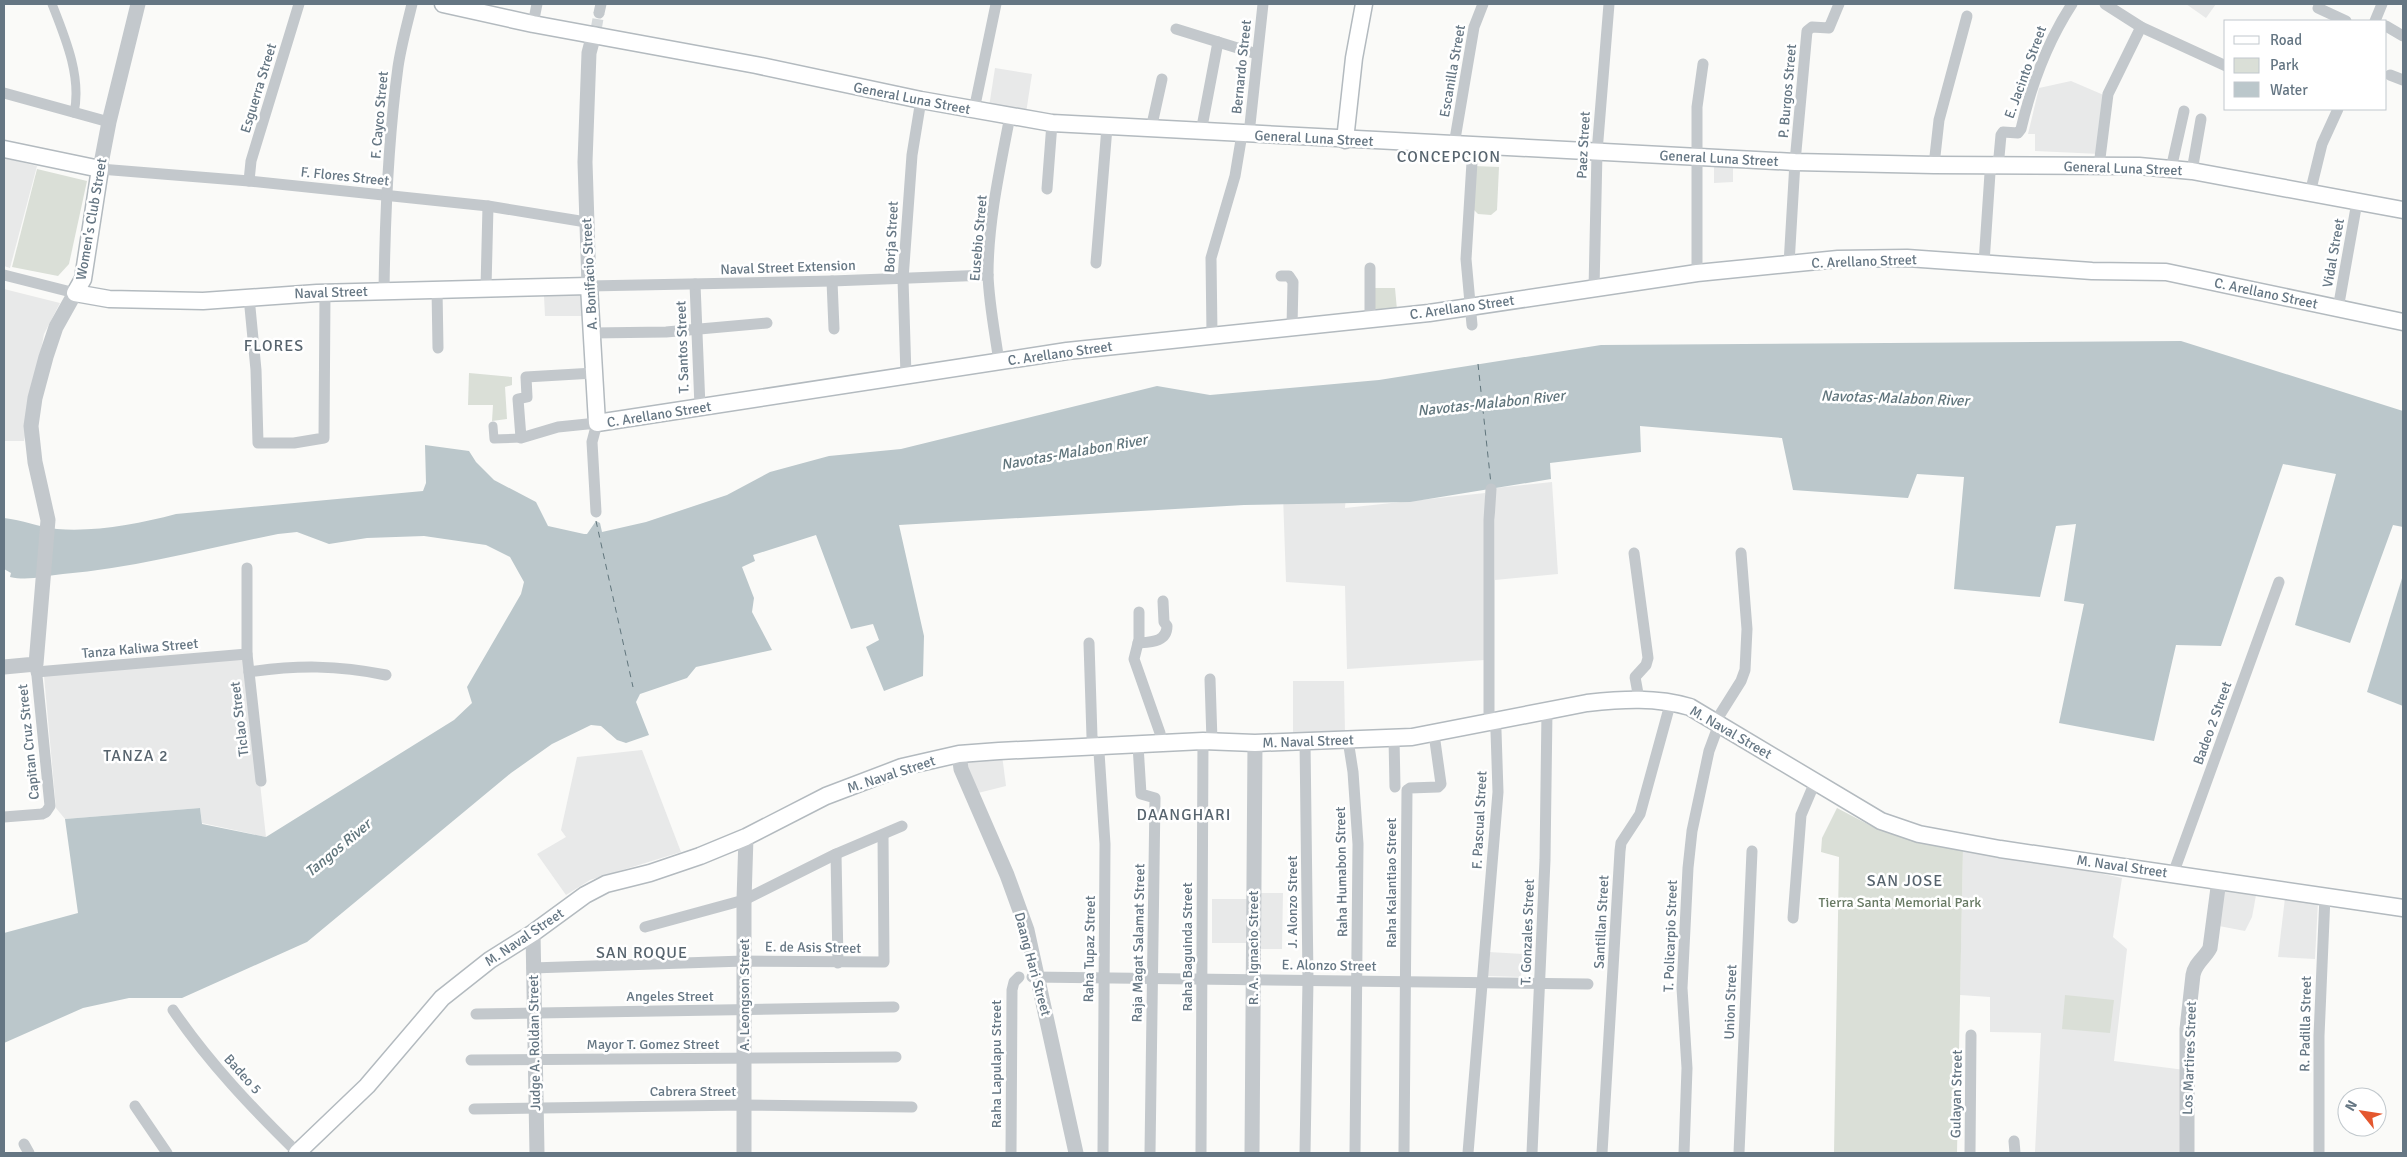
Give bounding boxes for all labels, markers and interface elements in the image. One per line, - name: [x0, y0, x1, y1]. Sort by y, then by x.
- street label: Bernardo Street: [1228, 19, 1255, 115]
- legend: [2224, 20, 2387, 110]
- street label: Escanilla Street: [1436, 23, 1469, 119]
- street label: E. Jacinto Street: [2001, 23, 2050, 121]
- text: Road: [2270, 31, 2302, 49]
- street label: Esguerra Street: [237, 41, 280, 135]
- street label: P. Burgos Street: [1775, 43, 1800, 139]
- text: Park: [2270, 56, 2299, 74]
- street label: F. Cayco Street: [367, 71, 392, 159]
- street label: General Luna Street: [852, 79, 972, 118]
- text: Water: [2270, 81, 2308, 99]
- street label: Paez Street: [1573, 111, 1594, 179]
- street label: General Luna Street: [1254, 127, 1374, 150]
- district label: CONCEPCION: [1397, 147, 1501, 167]
- street label: General Luna Street: [1659, 147, 1779, 170]
- street label: Women's Club Street: [72, 157, 111, 281]
- street label: General Luna Street: [2063, 158, 2183, 179]
- street label: F. Flores Street: [300, 163, 390, 190]
- street label: Eusebio Street: [966, 194, 991, 282]
- street label: Borja Street: [881, 201, 902, 273]
- street label: A. Bonifacio Street: [578, 217, 601, 330]
- street label: Vidal Street: [2319, 217, 2348, 289]
- street label: C. Arellano Street: [1811, 251, 1917, 272]
- street label: Naval Street Extension: [720, 257, 856, 278]
- street label: C. Arellano Street: [2213, 274, 2319, 313]
- street label: Naval Street: [294, 283, 368, 302]
- street label: C. Arellano Street: [1409, 292, 1515, 323]
- street label: T. Santos Street: [672, 300, 693, 394]
- district label: FLORES: [244, 336, 304, 356]
- street label: C. Arellano Street: [1007, 338, 1113, 369]
- water label: Navotas-Malabon River: [1416, 386, 1568, 420]
- water label: Navotas-Malabon River: [1821, 386, 1972, 410]
- street label: C. Arellano Street: [606, 398, 713, 431]
- water label: Navotas-Malabon River: [1000, 430, 1151, 474]
- street label: Tanza Kaliwa Street: [81, 635, 199, 662]
- street label: Badeo 2 Street: [2190, 679, 2235, 767]
- street label: Ticlao Street: [226, 680, 253, 757]
- street label: Capitan Cruz Street: [14, 683, 43, 801]
- street label: M. Naval Street: [1687, 702, 1775, 763]
- street label: M. Naval Street: [1262, 731, 1354, 752]
- district label: TANZA 2: [103, 746, 169, 766]
- street label: M. Naval Street: [845, 752, 937, 797]
- street label: F. Pascual Street: [1468, 770, 1491, 870]
- district label: DAANGHARI: [1137, 805, 1231, 825]
- street label: Raha Humabon Street: [1332, 807, 1351, 937]
- water label: Tangos River: [301, 814, 376, 881]
- street label: Raha Kalantiao Street: [1383, 818, 1400, 948]
- street label: M. Naval Street: [2075, 852, 2169, 881]
- street label: J. Alonzo Street: [1284, 855, 1301, 948]
- street label: Raja Magat Salamat Street: [1129, 863, 1148, 1023]
- district label: SAN JOSE: [1867, 871, 1943, 891]
- street label: Santillan Street: [1591, 875, 1612, 969]
- street label: T. Gonzales Street: [1517, 878, 1538, 985]
- street label: T. Policarpio Street: [1660, 880, 1681, 992]
- street label: Raha Baguinda Street: [1179, 882, 1196, 1012]
- street label: R. A. Ignacio Street: [1245, 891, 1262, 1005]
- park label: Tierra Santa Memorial Park: [1819, 894, 1981, 911]
- street label: Raha Tupaz Street: [1080, 895, 1099, 1003]
- street label: M. Naval Street: [482, 905, 567, 970]
- street label: Daang Hari Street: [1011, 910, 1055, 1018]
- street label: E. de Asis Street: [765, 938, 861, 957]
- street label: A. Leongson Street: [736, 939, 753, 1051]
- district label: SAN ROQUE: [596, 943, 688, 963]
- street label: E. Alonzo Street: [1281, 956, 1377, 975]
- street label: Union Street: [1721, 964, 1740, 1040]
- street label: Judge A. Roldan Street: [525, 975, 544, 1111]
- street label: R. Padilla Street: [2296, 976, 2315, 1072]
- street label: Angeles Street: [626, 988, 714, 1005]
- street label: Raha Lapulapu Street: [988, 1000, 1005, 1128]
- street label: Los Martires Street: [2179, 1001, 2200, 1115]
- street label: Mayor T. Gomez Street: [587, 1036, 720, 1053]
- street label: Gulayan Street: [1947, 1050, 1966, 1138]
- street label: Badeo 5: [220, 1051, 265, 1098]
- street label: Cabrera Street: [650, 1083, 736, 1100]
- north arrow: [2337, 1087, 2387, 1137]
- text: N: [2341, 1097, 2361, 1114]

